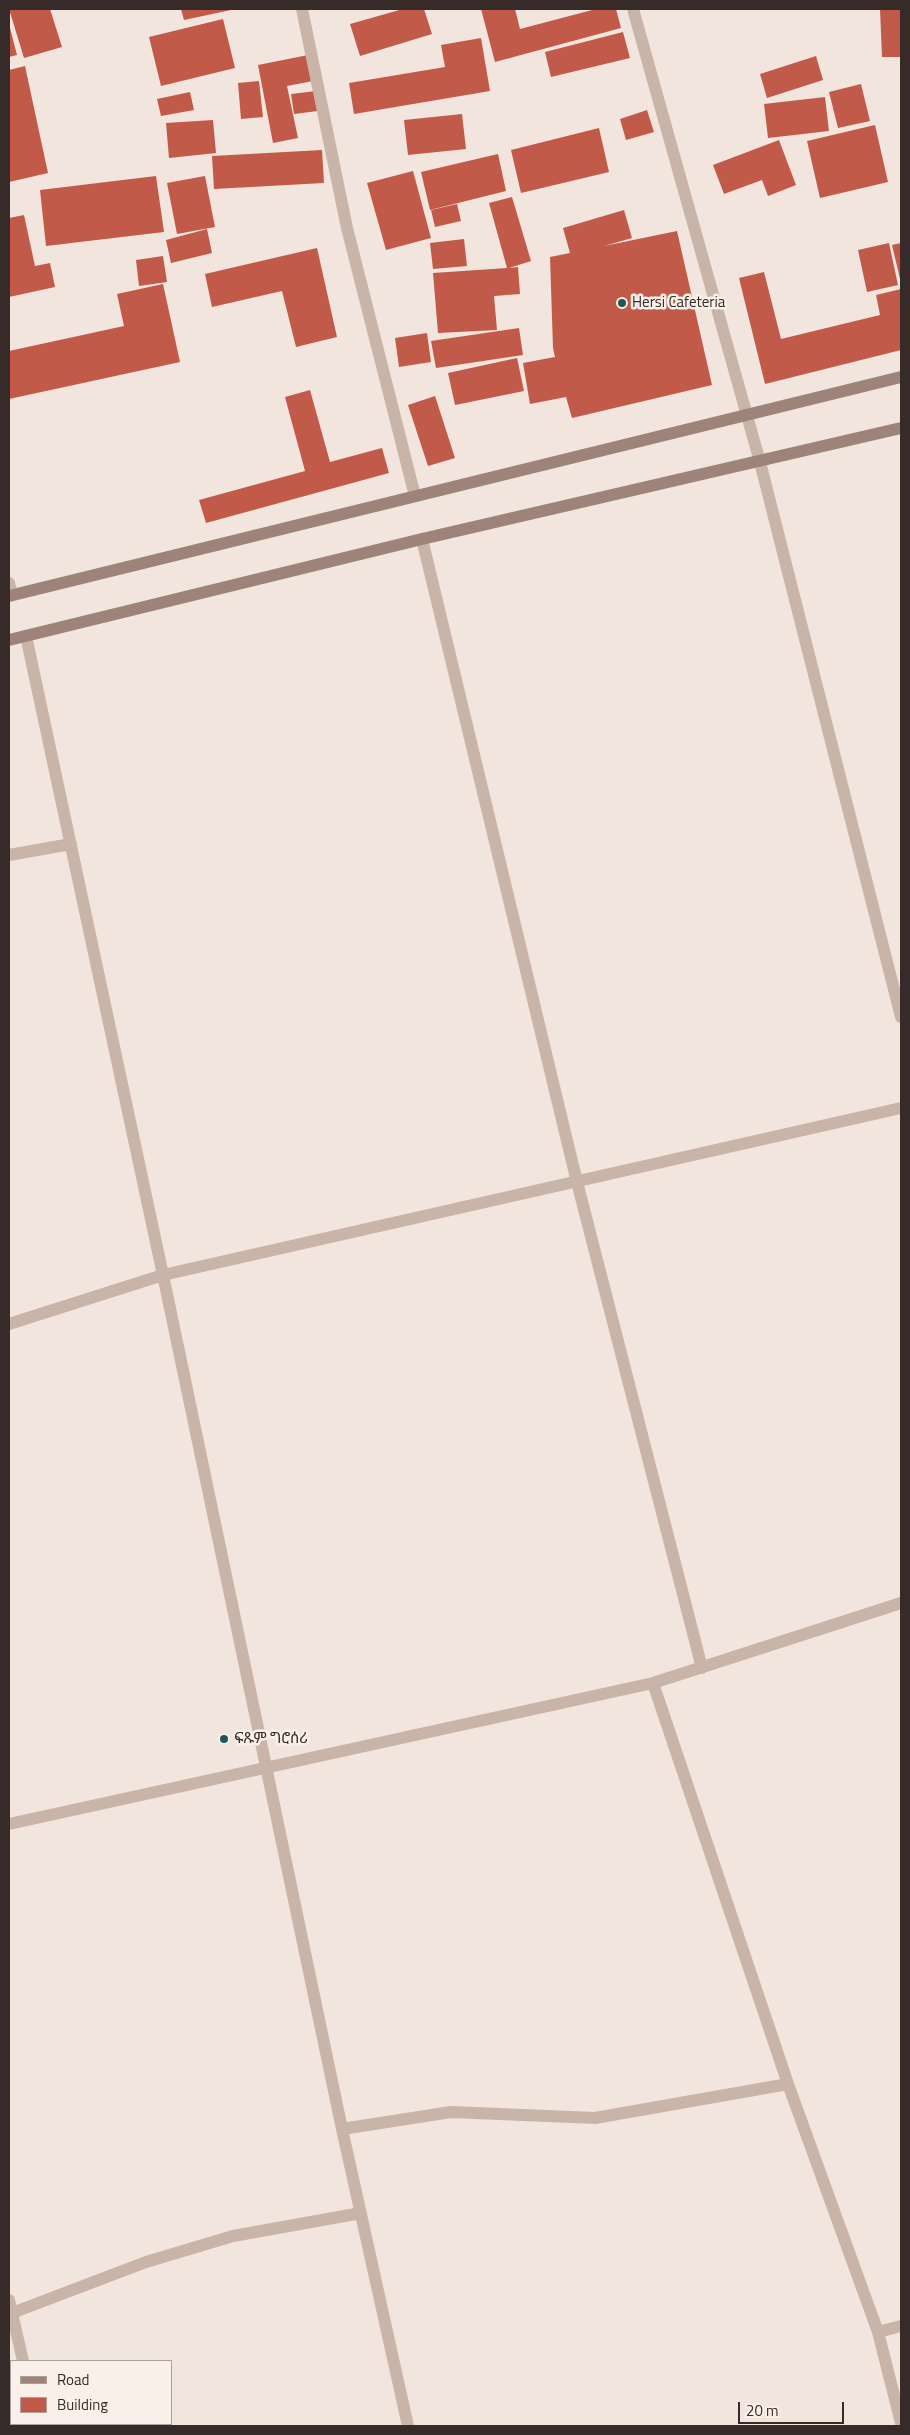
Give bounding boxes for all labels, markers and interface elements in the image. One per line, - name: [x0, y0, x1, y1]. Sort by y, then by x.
- place label: Hersi Cafeteria: [632, 294, 725, 312]
- marker: Hersi Cafeteria: [616, 297, 628, 309]
- place label: ፍጹም ግሮሰሪ: [234, 1730, 308, 1748]
- marker: ፍጹም ግሮሰሪ: [218, 1733, 230, 1745]
- legend: [10, 2360, 172, 2425]
- text: Road: [57, 2368, 89, 2391]
- scale bar: [740, 2392, 846, 2424]
- text: Building: [57, 2393, 108, 2416]
- text: 20 m: [746, 2399, 779, 2422]

